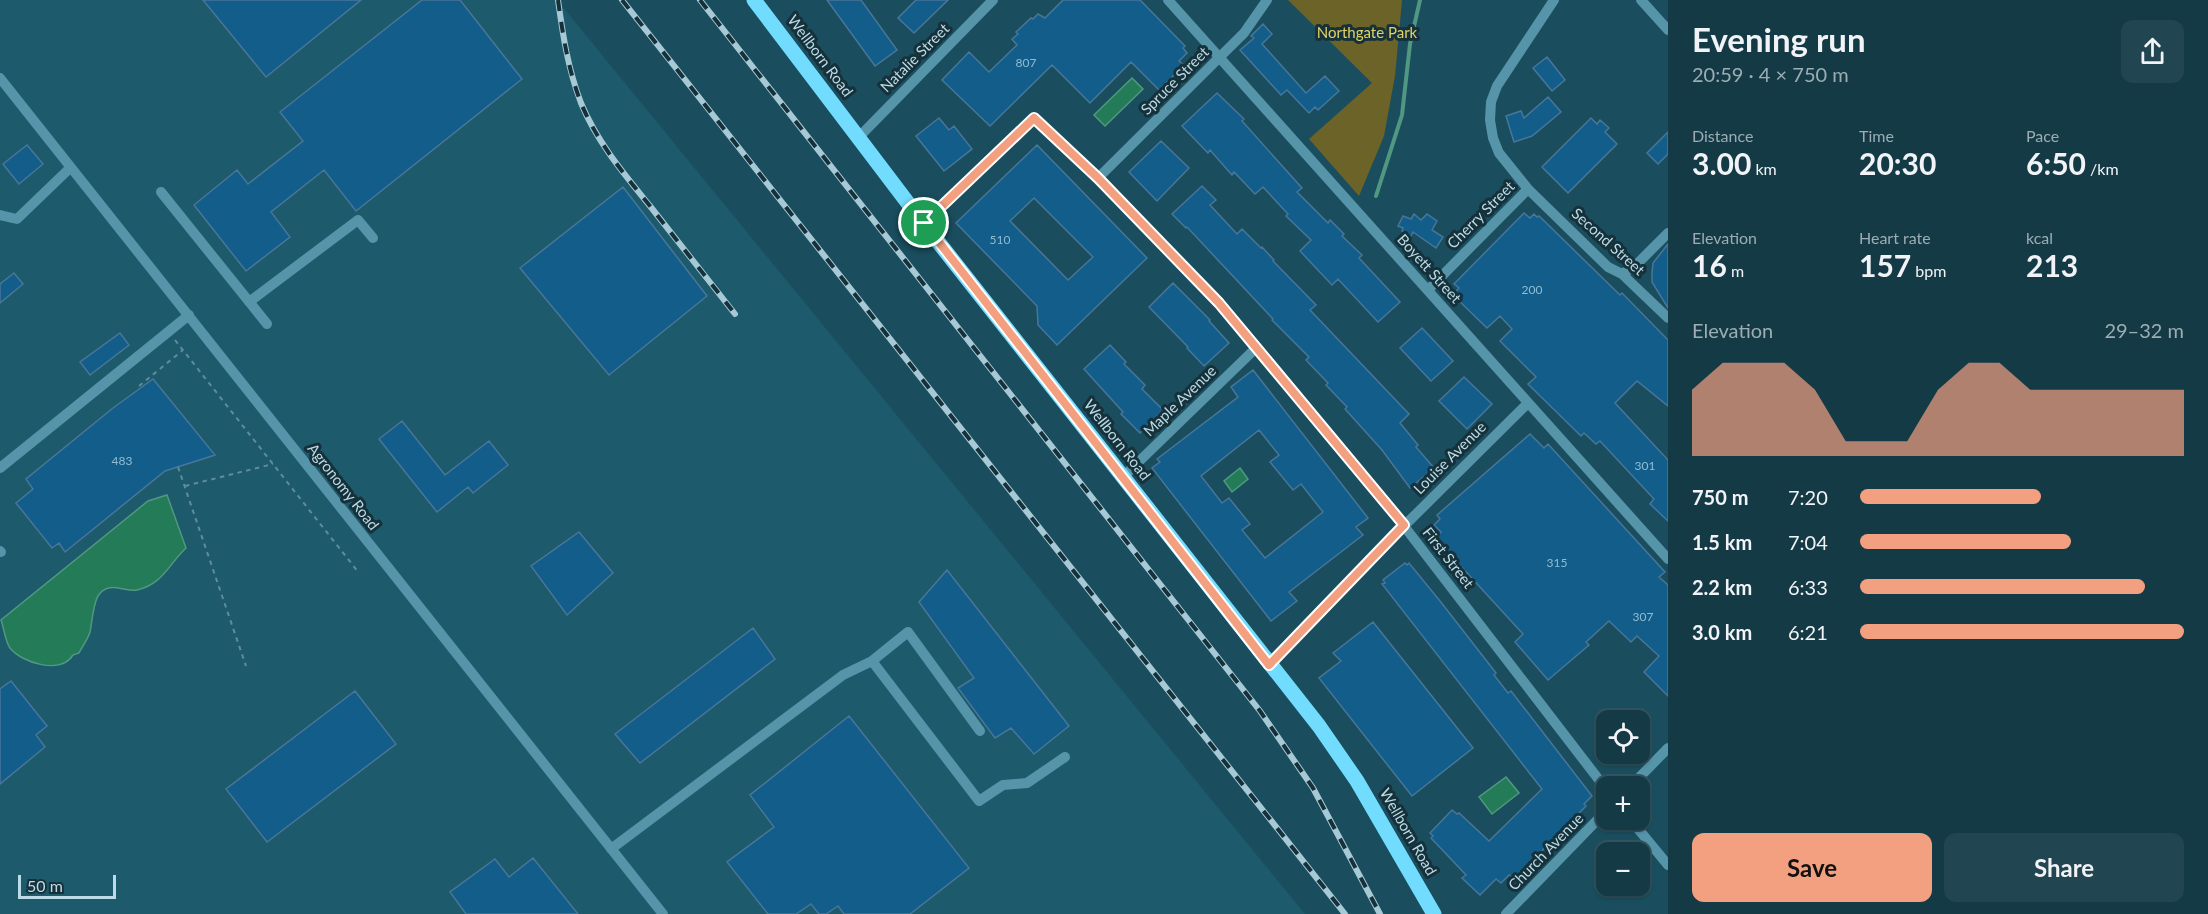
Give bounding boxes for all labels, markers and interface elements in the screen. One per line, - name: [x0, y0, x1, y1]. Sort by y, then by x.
- street label: Wellborn Road: [784, 11, 857, 100]
- street label: Natalie Street: [876, 19, 953, 95]
- text: Evening run: [1692, 19, 1866, 59]
- button: share: [2121, 20, 2184, 83]
- park label: Northgate Park: [1317, 23, 1418, 41]
- street label: Spruce Street: [1137, 42, 1212, 118]
- house number: 807: [1016, 55, 1036, 70]
- text: 20:59 · 4 × 750 m: [1692, 62, 1849, 86]
- text: Distance: [1692, 126, 1753, 145]
- text: Time: [1859, 126, 1894, 145]
- text: Pace: [2026, 126, 2059, 145]
- text: 3.00: [1692, 145, 1751, 181]
- text: 20:30: [1859, 145, 1936, 181]
- text: 6:50: [2026, 145, 2086, 181]
- text: km: [1751, 159, 1777, 178]
- text: /km: [2086, 159, 2119, 178]
- street label: Cherry Street: [1443, 176, 1518, 252]
- pin: [898, 197, 949, 248]
- street label: Second Street: [1569, 204, 1649, 279]
- icon: arrive: [907, 206, 940, 239]
- text: Elevation: [1692, 228, 1757, 247]
- text: Heart rate: [1859, 228, 1931, 247]
- text: kcal: [2026, 228, 2053, 247]
- street label: Boyett Street: [1394, 230, 1466, 307]
- house number: 510: [990, 232, 1010, 247]
- text: 16: [1692, 247, 1727, 283]
- text: 157: [1859, 247, 1911, 283]
- text: 213: [2026, 247, 2078, 283]
- text: m: [1727, 261, 1744, 280]
- text: bpm: [1911, 261, 1946, 280]
- house number: 200: [1522, 282, 1542, 297]
- text: Elevation: [1692, 318, 1773, 342]
- text: 29–32 m: [2104, 318, 2184, 342]
- street label: Maple Avenue: [1139, 361, 1219, 439]
- street label: Wellborn Road: [1081, 395, 1155, 483]
- street label: Louise Avenue: [1409, 417, 1489, 497]
- street label: Agronomy Road: [304, 439, 383, 533]
- house number: 483: [112, 453, 132, 468]
- house number: 301: [1635, 458, 1655, 473]
- text: 750 m: [1692, 485, 1748, 509]
- text: 7:20: [1788, 485, 1828, 509]
- street label: First Street: [1419, 523, 1479, 592]
- text: 1.5 km: [1692, 530, 1752, 554]
- text: 7:04: [1788, 530, 1828, 554]
- house number: 315: [1547, 555, 1567, 570]
- text: 2.2 km: [1692, 575, 1752, 599]
- text: 6:33: [1788, 575, 1828, 599]
- house number: 307: [1633, 609, 1653, 624]
- text: 3.0 km: [1692, 620, 1752, 644]
- text: 6:21: [1788, 620, 1828, 644]
- map controls: [1596, 710, 1650, 896]
- button: locate: [1596, 710, 1650, 764]
- button: +: [1596, 776, 1650, 830]
- street label: Wellborn Road: [1377, 785, 1441, 878]
- street label: Church Avenue: [1504, 809, 1587, 894]
- button: Save: [1692, 833, 1932, 902]
- button: Share: [1944, 833, 2184, 902]
- button: −: [1596, 842, 1650, 896]
- scale bar: [18, 872, 116, 900]
- text: 50 m: [27, 876, 63, 895]

